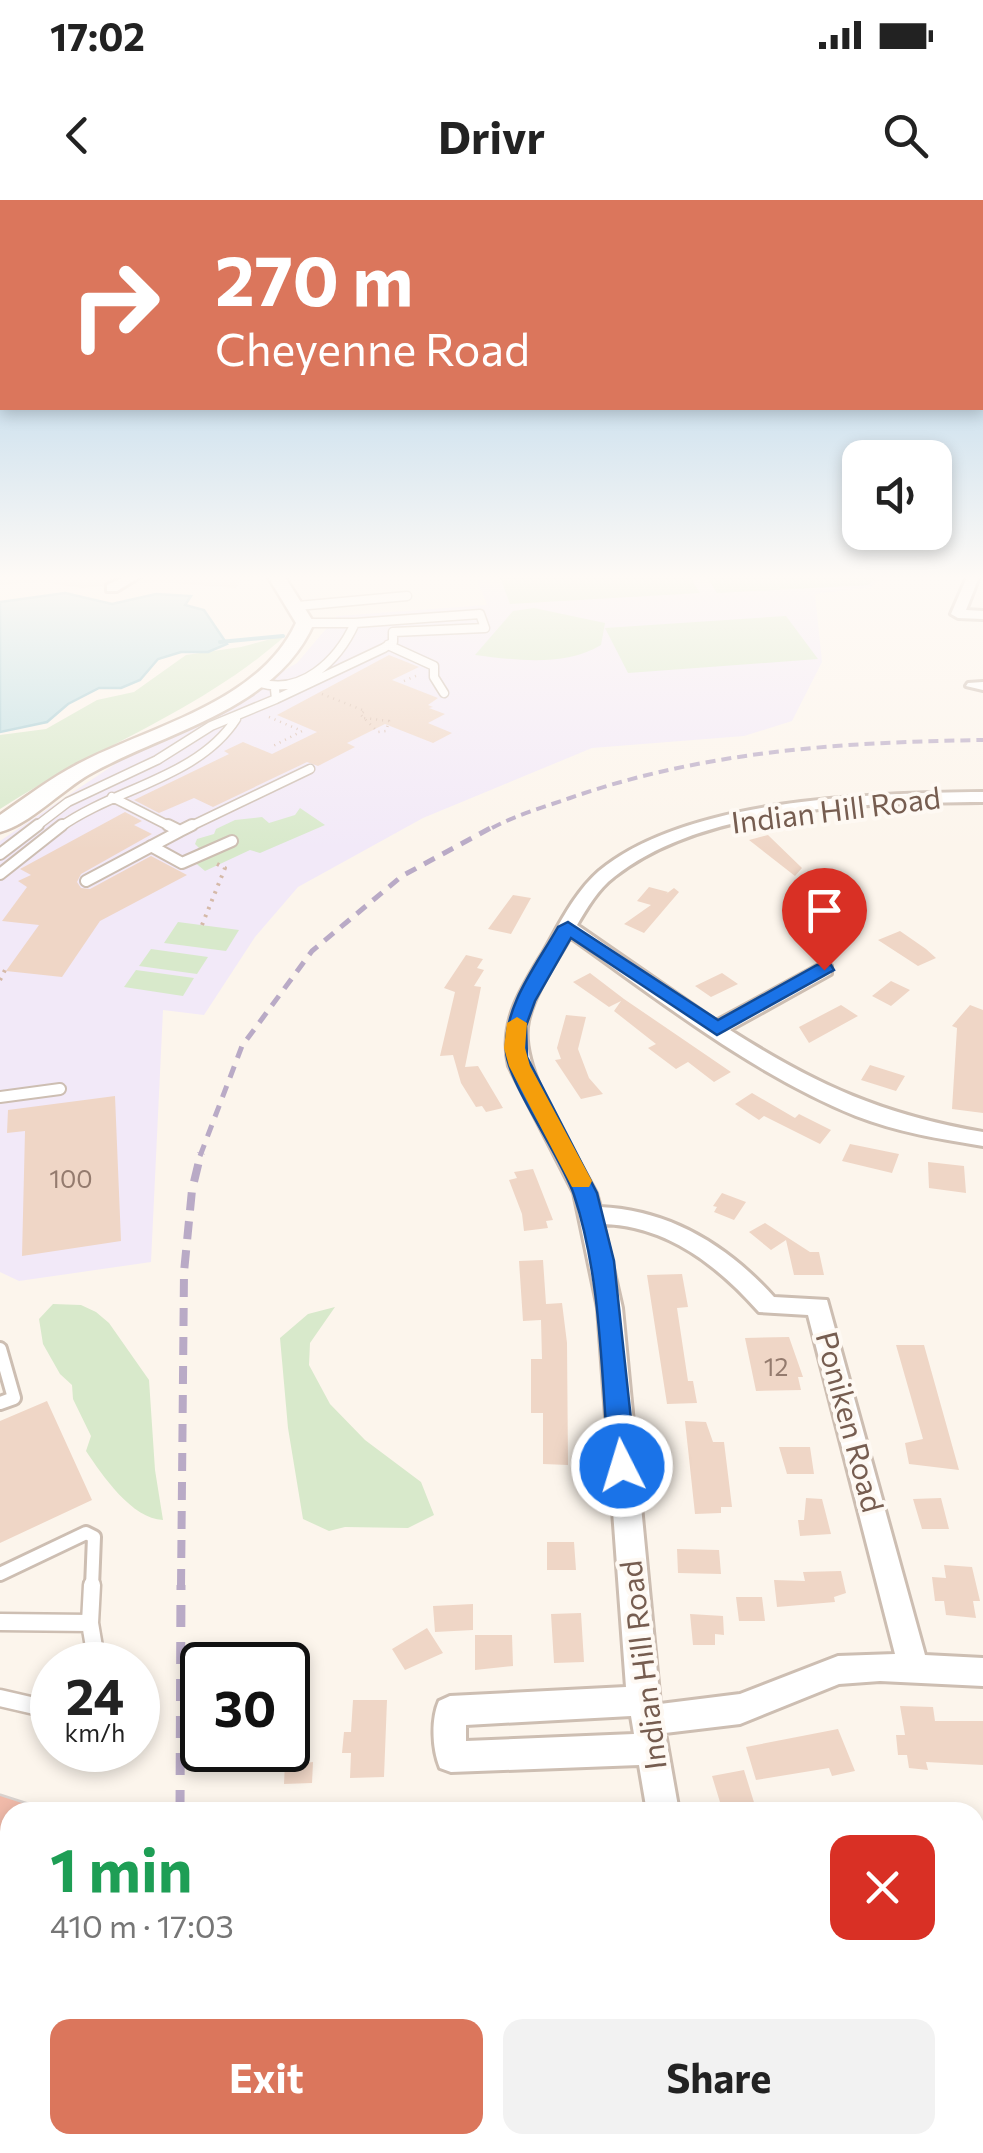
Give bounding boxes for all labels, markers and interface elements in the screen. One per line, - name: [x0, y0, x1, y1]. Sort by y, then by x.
- text: 17:02: [50, 12, 145, 59]
- icon: back: [50, 108, 105, 163]
- text: Drivr: [438, 108, 545, 163]
- icon: search: [878, 108, 933, 163]
- text: 270 m: [215, 235, 413, 320]
- icon: right: [50, 240, 180, 370]
- text: Cheyenne Road: [215, 320, 530, 375]
- map controls: [842, 440, 952, 550]
- button: sound: [842, 440, 952, 550]
- street label: Indian Hill Road: [729, 777, 942, 840]
- pin: [782, 868, 867, 971]
- icon: arrive: [797, 883, 852, 938]
- house number: 100: [49, 1163, 93, 1193]
- street label: Poniken Road: [810, 1327, 893, 1516]
- house number: 12: [764, 1351, 788, 1381]
- position arrow: [570, 1414, 674, 1518]
- street label: Indian Hill Road: [610, 1559, 673, 1772]
- speed limit sign: 30: [180, 1642, 310, 1772]
- text: 24: [66, 1664, 124, 1725]
- text: km/h: [65, 1717, 125, 1747]
- text: 1 min: [50, 1831, 192, 1904]
- button: close: [830, 1835, 935, 1940]
- text: 410 m · 17:03: [50, 1905, 234, 1945]
- button: Exit: [50, 2019, 483, 2134]
- button: Share: [503, 2019, 935, 2134]

